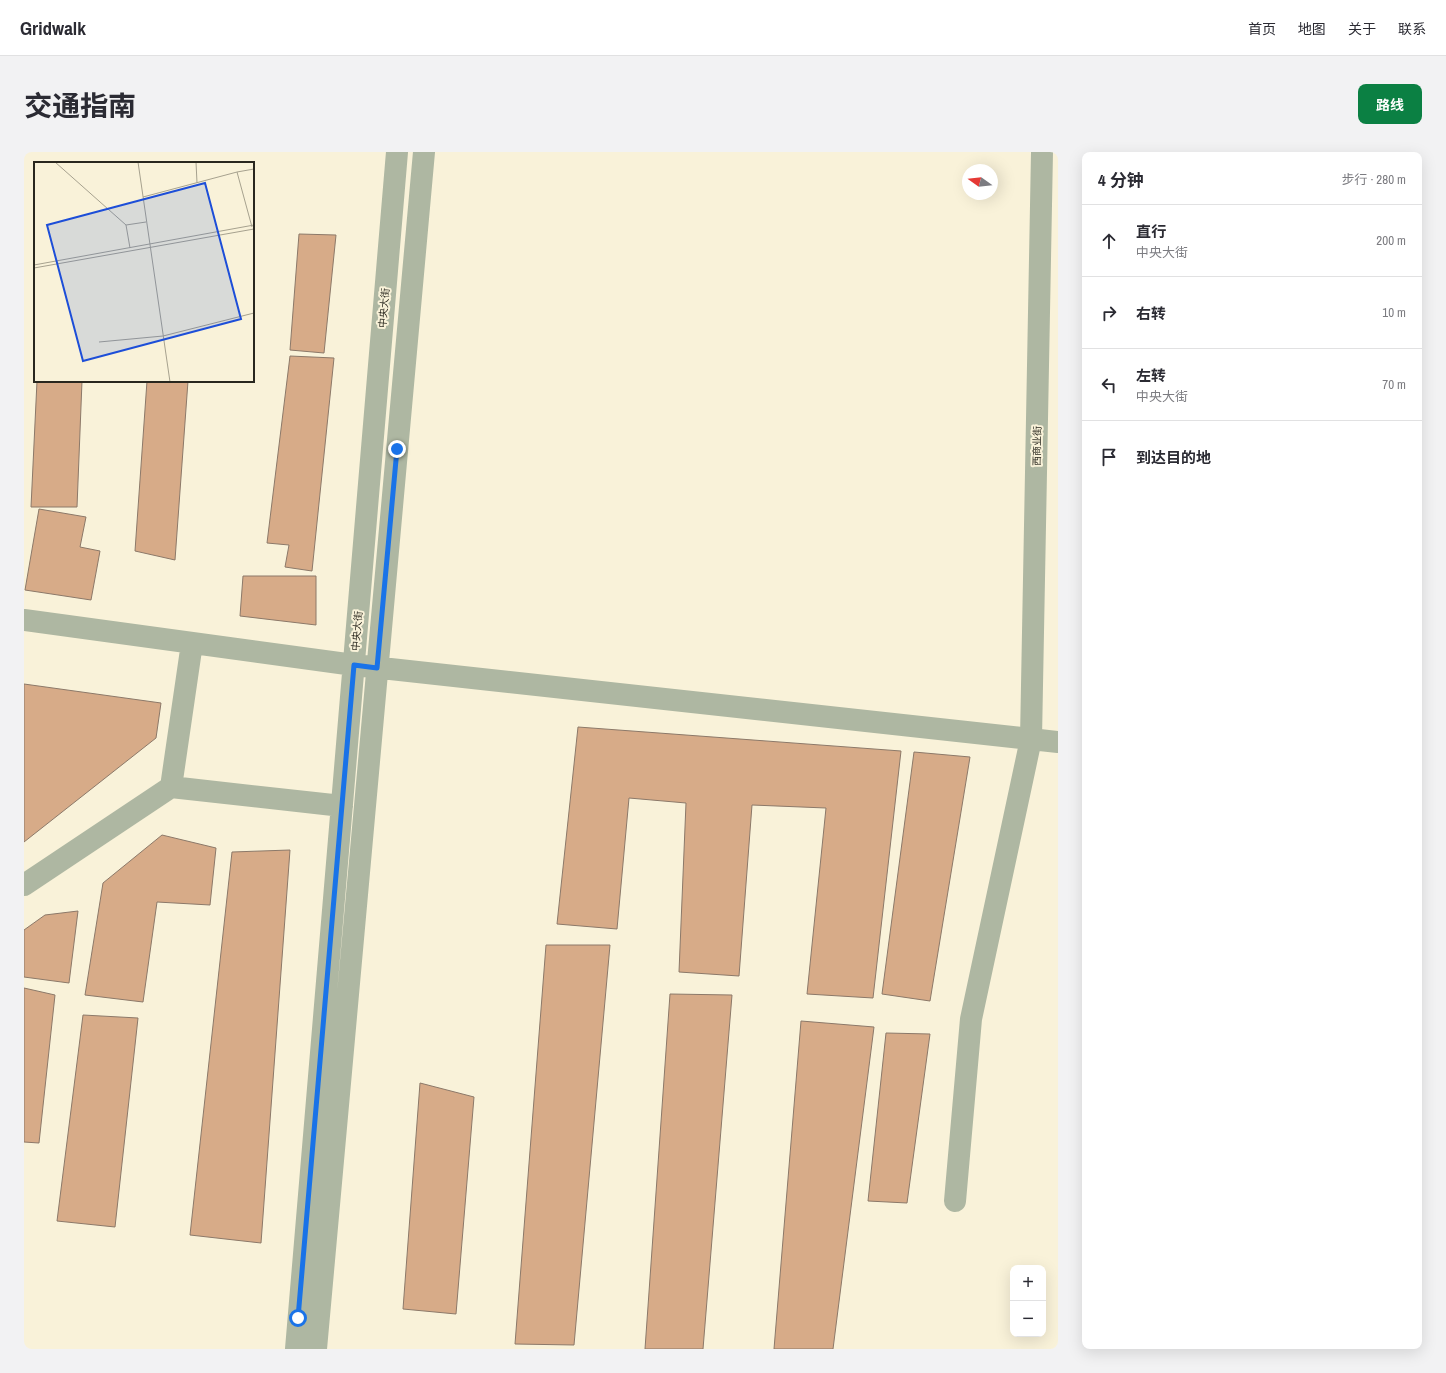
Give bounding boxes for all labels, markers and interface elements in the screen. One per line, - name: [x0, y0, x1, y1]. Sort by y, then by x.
- text: Gridwalk: [20, 15, 86, 41]
- text: 首页: [1248, 20, 1276, 38]
- text: 地图: [1298, 20, 1326, 38]
- text: 关于: [1348, 20, 1376, 38]
- text: 联系: [1398, 20, 1426, 38]
- button: 路线: [1358, 84, 1422, 124]
- text: 交通指南: [24, 87, 136, 125]
- inset map: [34, 162, 254, 382]
- north arrow: [962, 164, 998, 200]
- text: 4 分钟: [1098, 168, 1144, 191]
- text: 步行 · 280 m: [1341, 171, 1406, 188]
- text: 直行: [1136, 221, 1166, 242]
- icon: ahead: [1098, 230, 1120, 252]
- text: 200 m: [1376, 232, 1406, 249]
- text: 中央大街: [1136, 244, 1188, 261]
- street label: 中央大街: [376, 288, 392, 328]
- icon: right: [1098, 302, 1120, 324]
- text: 右转: [1136, 303, 1166, 324]
- text: 10 m: [1382, 304, 1406, 321]
- text: 左转: [1136, 365, 1166, 386]
- icon: left: [1098, 374, 1120, 396]
- text: 70 m: [1382, 376, 1406, 393]
- text: 中央大街: [1136, 388, 1188, 405]
- street label: 西商业街: [1030, 426, 1044, 466]
- route end: [388, 440, 406, 458]
- icon: arrive: [1098, 446, 1120, 468]
- text: 到达目的地: [1136, 447, 1211, 468]
- street label: 中央大街: [349, 611, 365, 651]
- map controls: [1010, 1265, 1046, 1337]
- button: +: [1010, 1265, 1046, 1301]
- button: −: [1010, 1301, 1046, 1337]
- route start: [289, 1309, 307, 1327]

